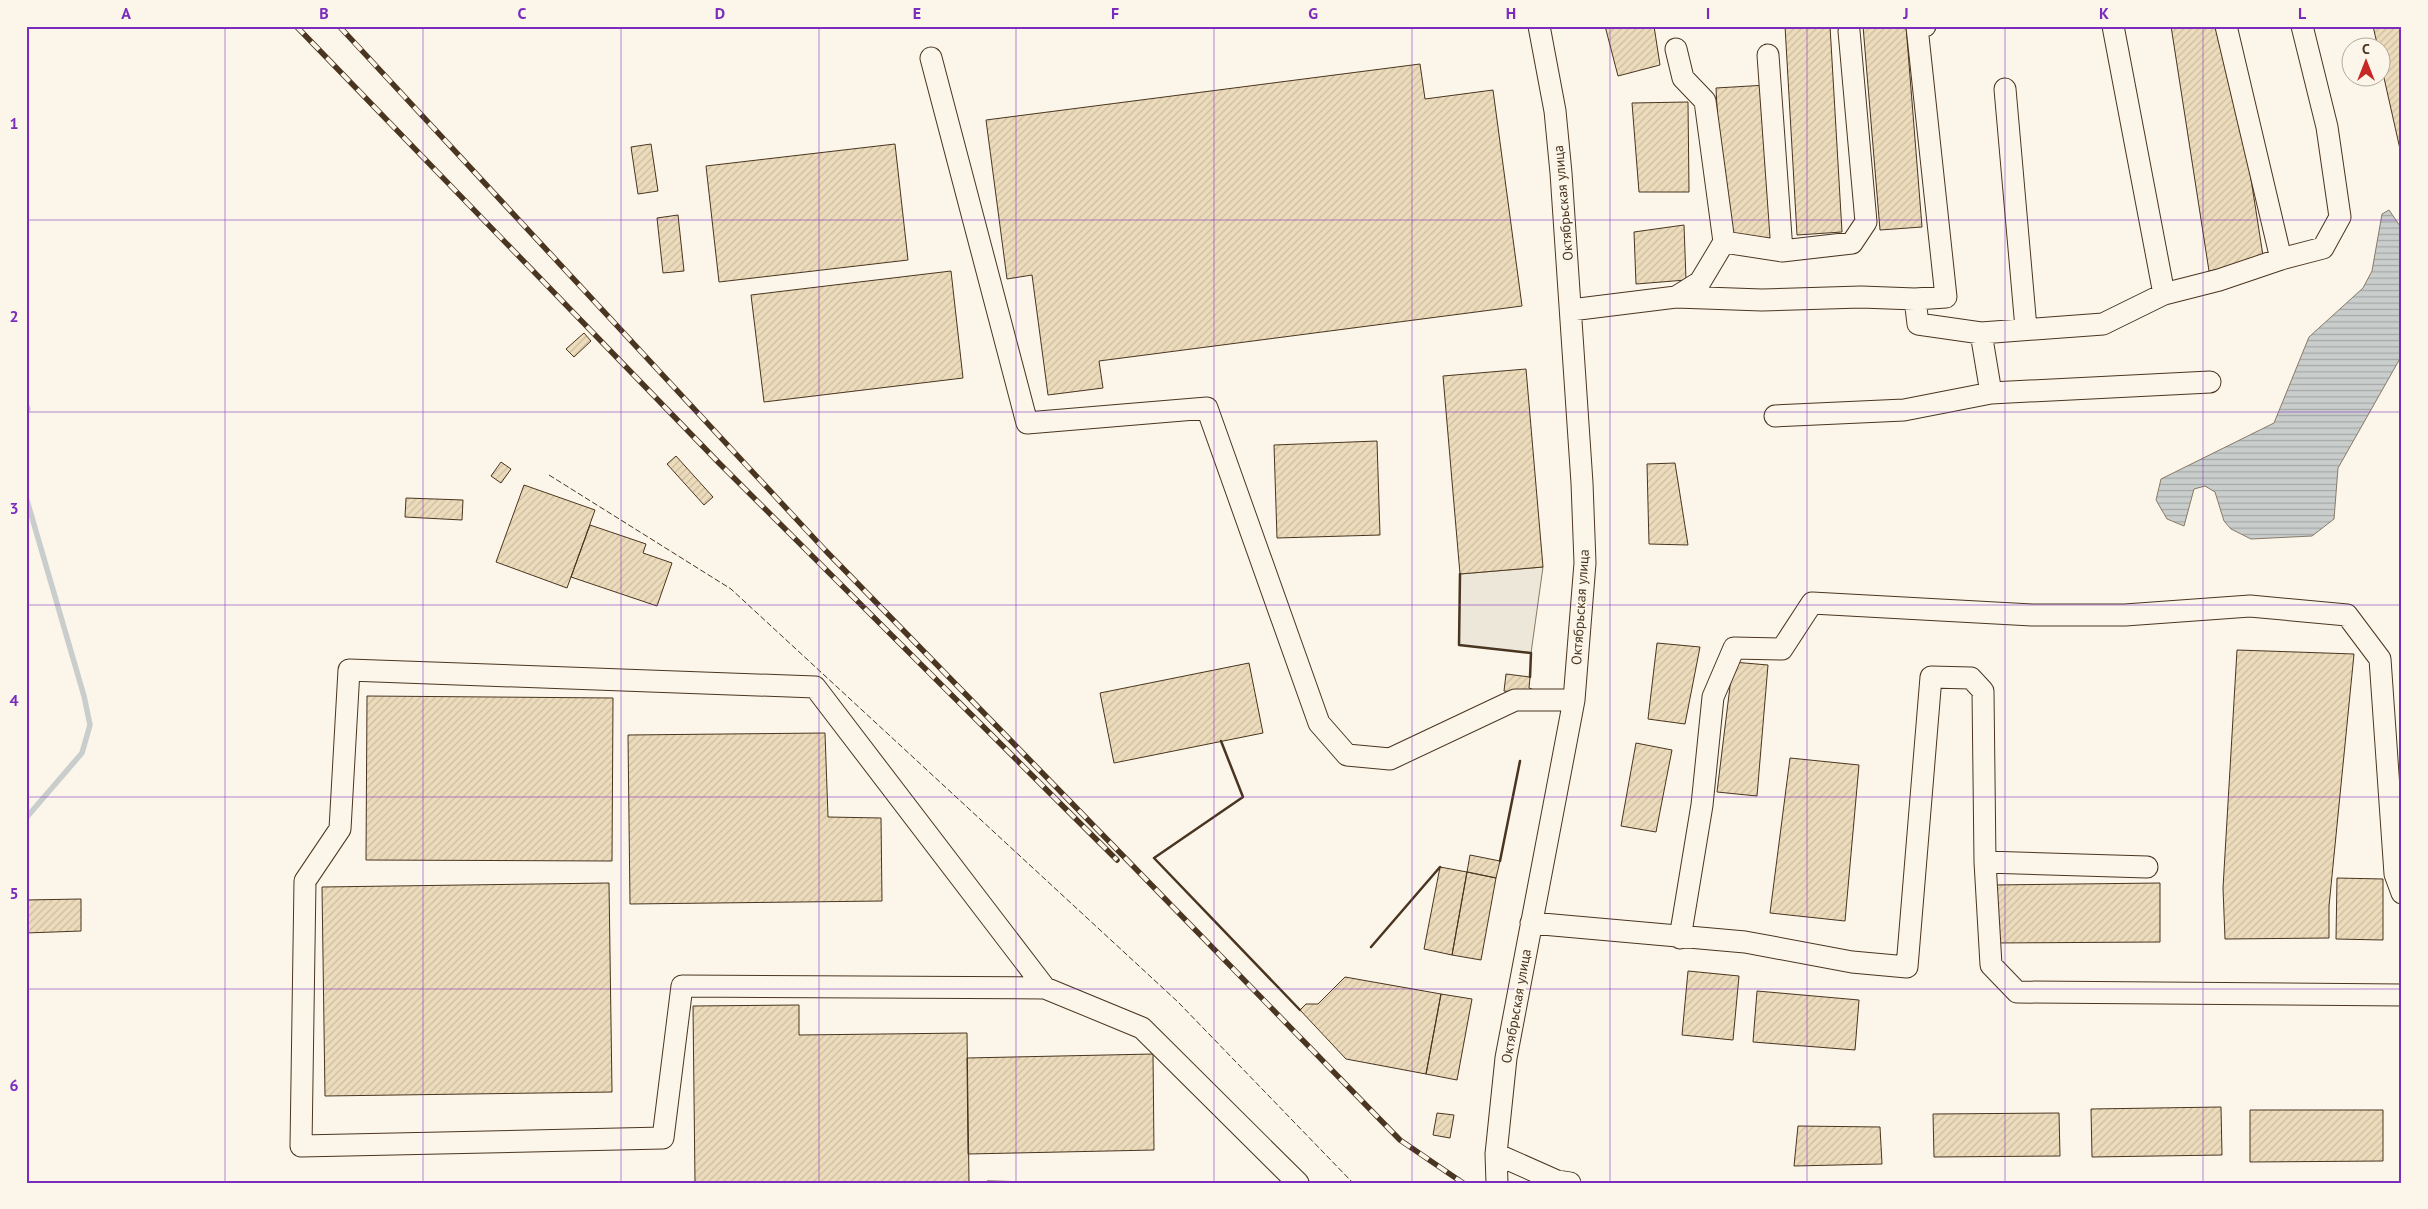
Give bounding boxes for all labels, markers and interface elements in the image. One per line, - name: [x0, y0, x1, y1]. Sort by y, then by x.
- text: A: [121, 3, 131, 23]
- text: B: [319, 3, 329, 23]
- text: C: [518, 3, 527, 23]
- text: D: [715, 3, 725, 23]
- text: E: [913, 3, 921, 23]
- text: F: [1111, 3, 1119, 23]
- text: G: [1308, 3, 1318, 23]
- text: H: [1506, 3, 1516, 23]
- text: I: [1706, 3, 1710, 23]
- text: J: [1902, 3, 1909, 23]
- text: K: [2099, 3, 2109, 23]
- text: L: [2298, 3, 2307, 23]
- north arrow: [2340, 38, 2390, 88]
- text: С: [2362, 40, 2370, 58]
- text: 1: [9, 113, 19, 133]
- street label: Октябрьская улица: [1549, 144, 1577, 262]
- text: 2: [9, 306, 19, 326]
- text: 3: [9, 498, 19, 518]
- street label: Октябрьская улица: [1567, 549, 1593, 665]
- text: 4: [9, 690, 19, 710]
- text: 5: [9, 883, 19, 903]
- street label: Октябрьская улица: [1497, 947, 1535, 1065]
- text: 6: [9, 1075, 19, 1095]

